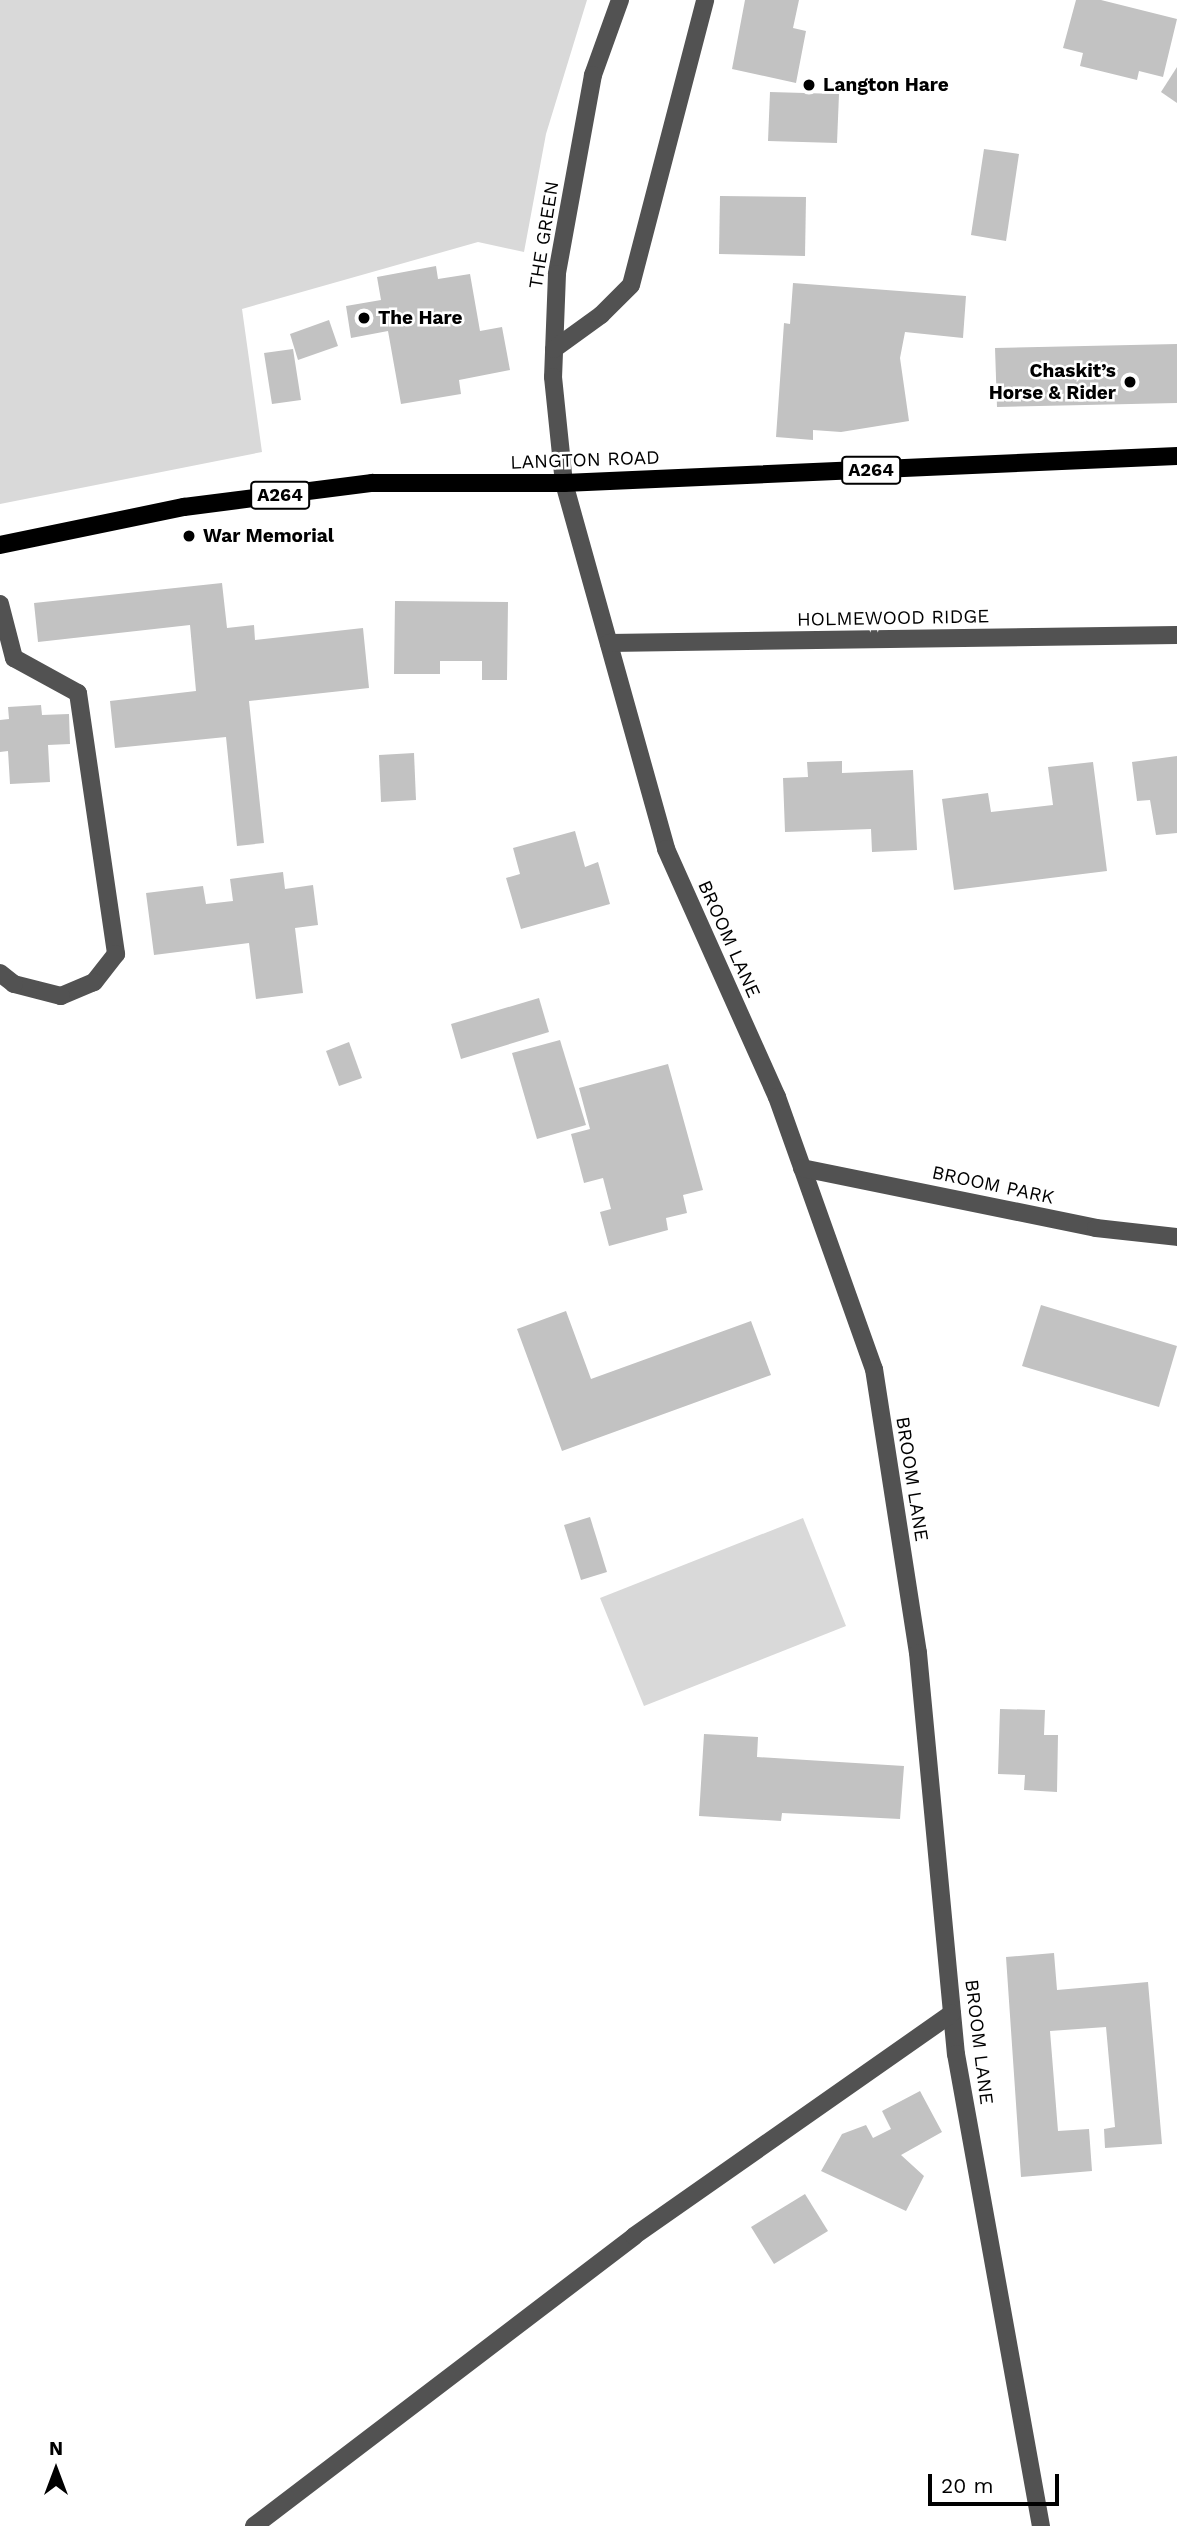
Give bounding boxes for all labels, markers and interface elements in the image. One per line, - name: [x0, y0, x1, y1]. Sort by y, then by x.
- place label: Langton Hare: [823, 74, 949, 96]
- marker: Langton Hare: [801, 77, 817, 93]
- street label: THE GREEN: [524, 180, 564, 290]
- place label: The Hare: [378, 307, 463, 329]
- marker: The Hare: [356, 310, 372, 326]
- place label: Chaskit’s Horse & Rider: [989, 360, 1116, 404]
- marker: Chaskit’s Horse & Rider: [1122, 374, 1138, 390]
- street label: LANGTON ROAD: [510, 446, 660, 474]
- road number: A264: [840, 456, 903, 484]
- road number: A264: [248, 480, 312, 509]
- place label: War Memorial: [203, 525, 334, 547]
- marker: War Memorial: [181, 528, 197, 544]
- street label: HOLMEWOOD RIDGE: [797, 605, 989, 631]
- street label: BROOM LANE: [693, 877, 765, 1001]
- street label: BROOM PARK: [930, 1161, 1056, 1209]
- street label: BROOM LANE: [891, 1415, 933, 1543]
- street label: BROOM LANE: [960, 1978, 998, 2106]
- north arrow: [21, 2435, 91, 2505]
- text: N: [49, 2437, 63, 2460]
- scale bar: [932, 2460, 1063, 2504]
- text: 20 m: [941, 2473, 993, 2498]

